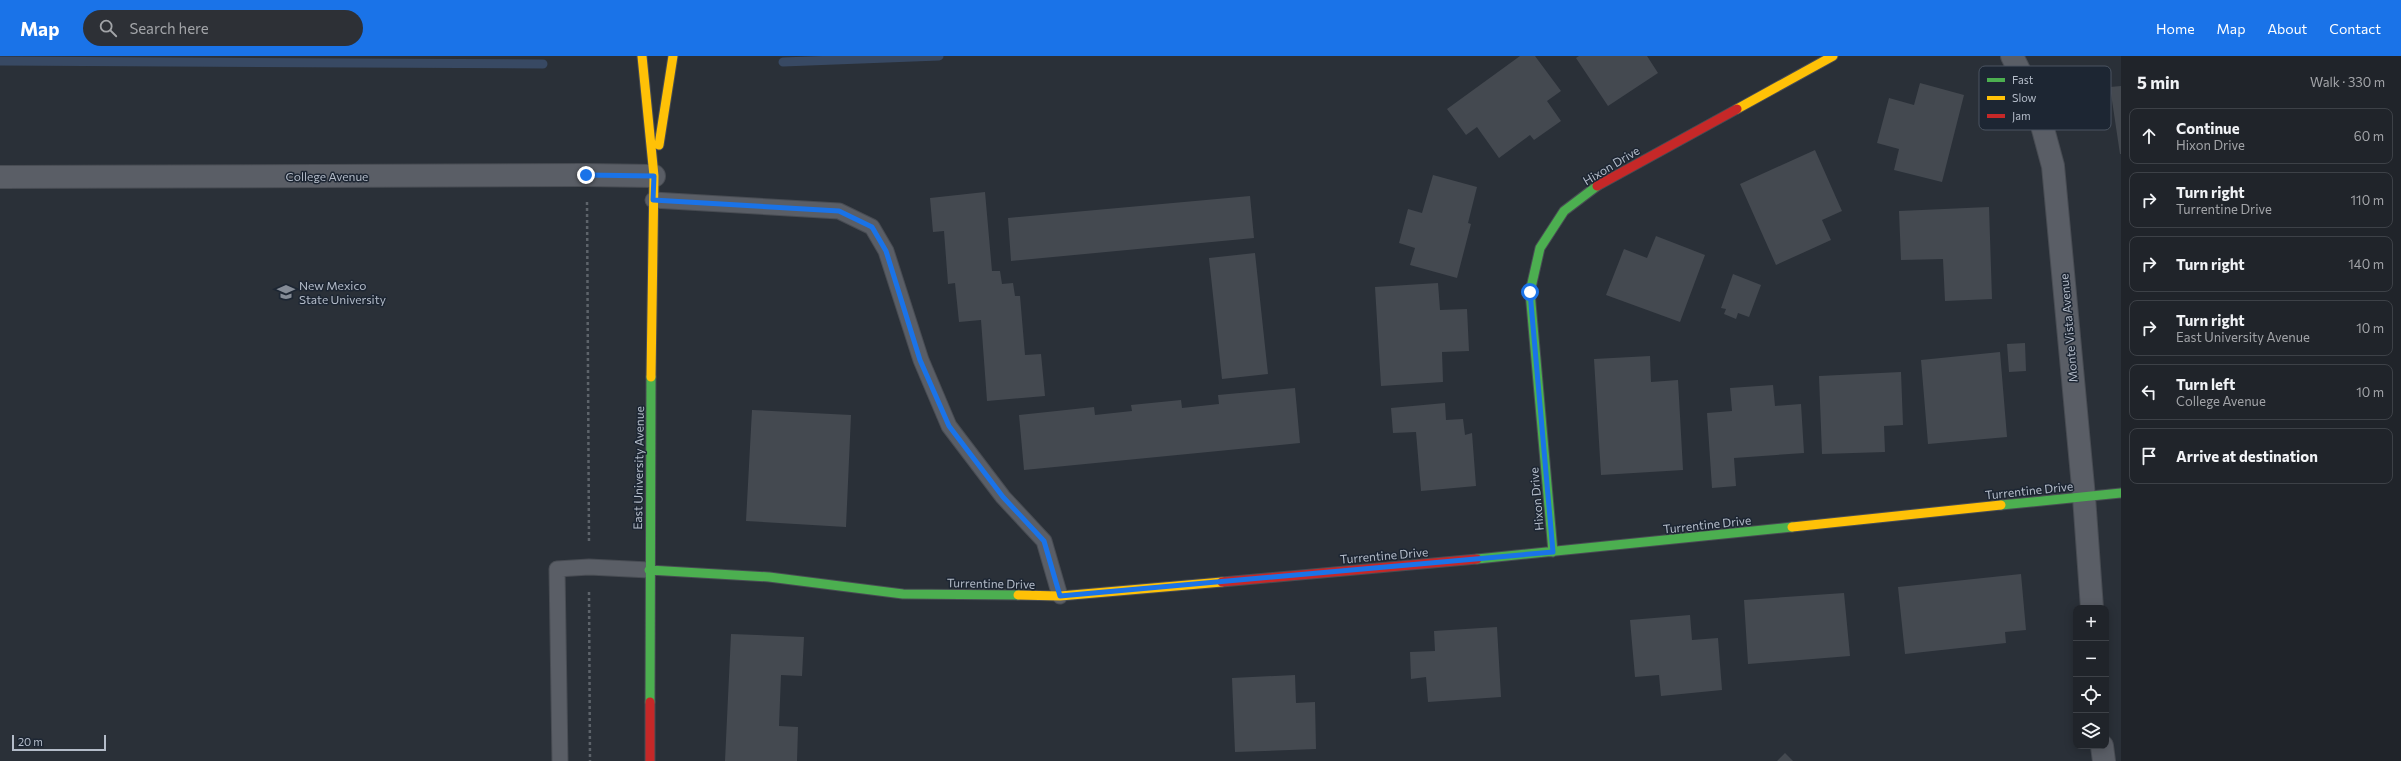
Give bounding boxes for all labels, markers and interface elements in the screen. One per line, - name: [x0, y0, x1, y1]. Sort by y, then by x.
- search box: [83, 10, 363, 46]
- text: Map: [20, 17, 59, 40]
- icon: search: [97, 17, 119, 39]
- text: Search here: [129, 19, 209, 37]
- text: Home: [2156, 20, 2195, 37]
- text: Map: [2217, 20, 2245, 37]
- text: About: [2267, 20, 2307, 37]
- text: Contact: [2329, 20, 2381, 37]
- legend: [1979, 66, 2111, 130]
- text: 5 min: [2137, 72, 2180, 93]
- text: Fast: [2012, 73, 2034, 86]
- text: Walk · 330 m: [2310, 74, 2385, 90]
- text: Slow: [2012, 91, 2037, 104]
- text: Jam: [2012, 109, 2031, 123]
- text: Continue: [2176, 119, 2240, 137]
- icon: ahead: [2138, 125, 2160, 147]
- text: 60 m: [2354, 128, 2384, 144]
- text: Hixon Drive: [2176, 137, 2245, 153]
- street label: Hixon Drive: [1580, 143, 1642, 187]
- route end: [577, 166, 595, 184]
- street label: College Avenue: [286, 169, 368, 183]
- text: Turn right: [2176, 183, 2245, 201]
- icon: right: [2138, 189, 2160, 211]
- text: 110 m: [2351, 192, 2384, 208]
- text: Turrentine Drive: [2176, 201, 2272, 217]
- icon: right: [2138, 253, 2160, 275]
- text: Turn right: [2176, 255, 2245, 273]
- text: 140 m: [2348, 256, 2384, 272]
- street label: Monte Vista Avenue: [2056, 273, 2080, 383]
- place label: New Mexico State University: [299, 278, 386, 306]
- school or university icon: New Mexico State University: [276, 282, 296, 302]
- route start: [1521, 283, 1539, 301]
- text: Turn right: [2176, 311, 2245, 329]
- icon: right: [2138, 317, 2160, 339]
- text: 10 m: [2356, 320, 2384, 336]
- text: East University Avenue: [2176, 329, 2310, 345]
- text: Turn left: [2176, 375, 2235, 393]
- icon: left: [2138, 381, 2160, 403]
- text: 10 m: [2356, 384, 2384, 400]
- text: College Avenue: [2176, 393, 2266, 409]
- street label: East University Avenue: [630, 406, 646, 530]
- icon: arrive: [2138, 445, 2160, 467]
- text: Arrive at destination: [2176, 447, 2318, 465]
- street label: Hixon Drive: [1526, 467, 1546, 531]
- street label: Turrentine Drive: [1984, 478, 2074, 502]
- street label: Turrentine Drive: [1662, 512, 1752, 536]
- street label: Turrentine Drive: [1339, 544, 1429, 566]
- street label: Turrentine Drive: [947, 575, 1035, 591]
- map controls: [2073, 605, 2109, 749]
- button: +: [2073, 605, 2109, 641]
- button: −: [2073, 641, 2109, 677]
- button: locate: [2073, 677, 2109, 713]
- button: layers: [2073, 713, 2109, 749]
- scale bar: [12, 733, 106, 752]
- text: 20 m: [18, 735, 43, 748]

